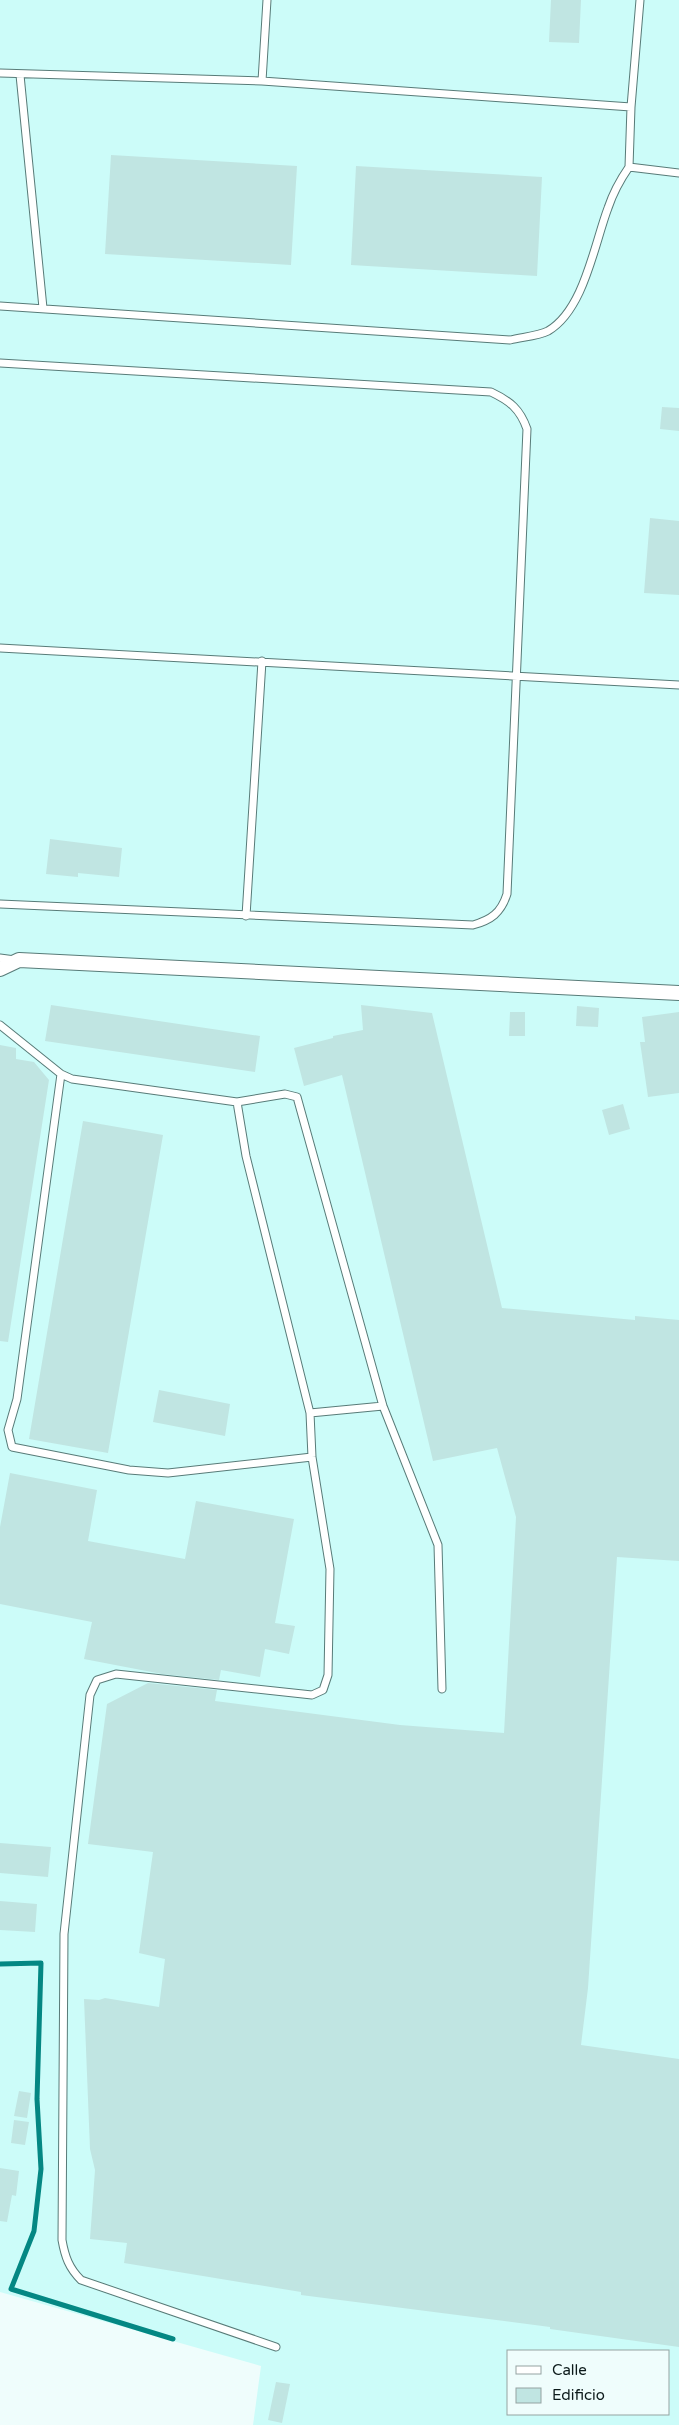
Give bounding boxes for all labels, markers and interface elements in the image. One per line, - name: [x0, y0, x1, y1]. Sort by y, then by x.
- legend: [507, 2350, 669, 2415]
- text: Calle: [552, 2361, 587, 2379]
- text: Edificio: [552, 2386, 605, 2404]

